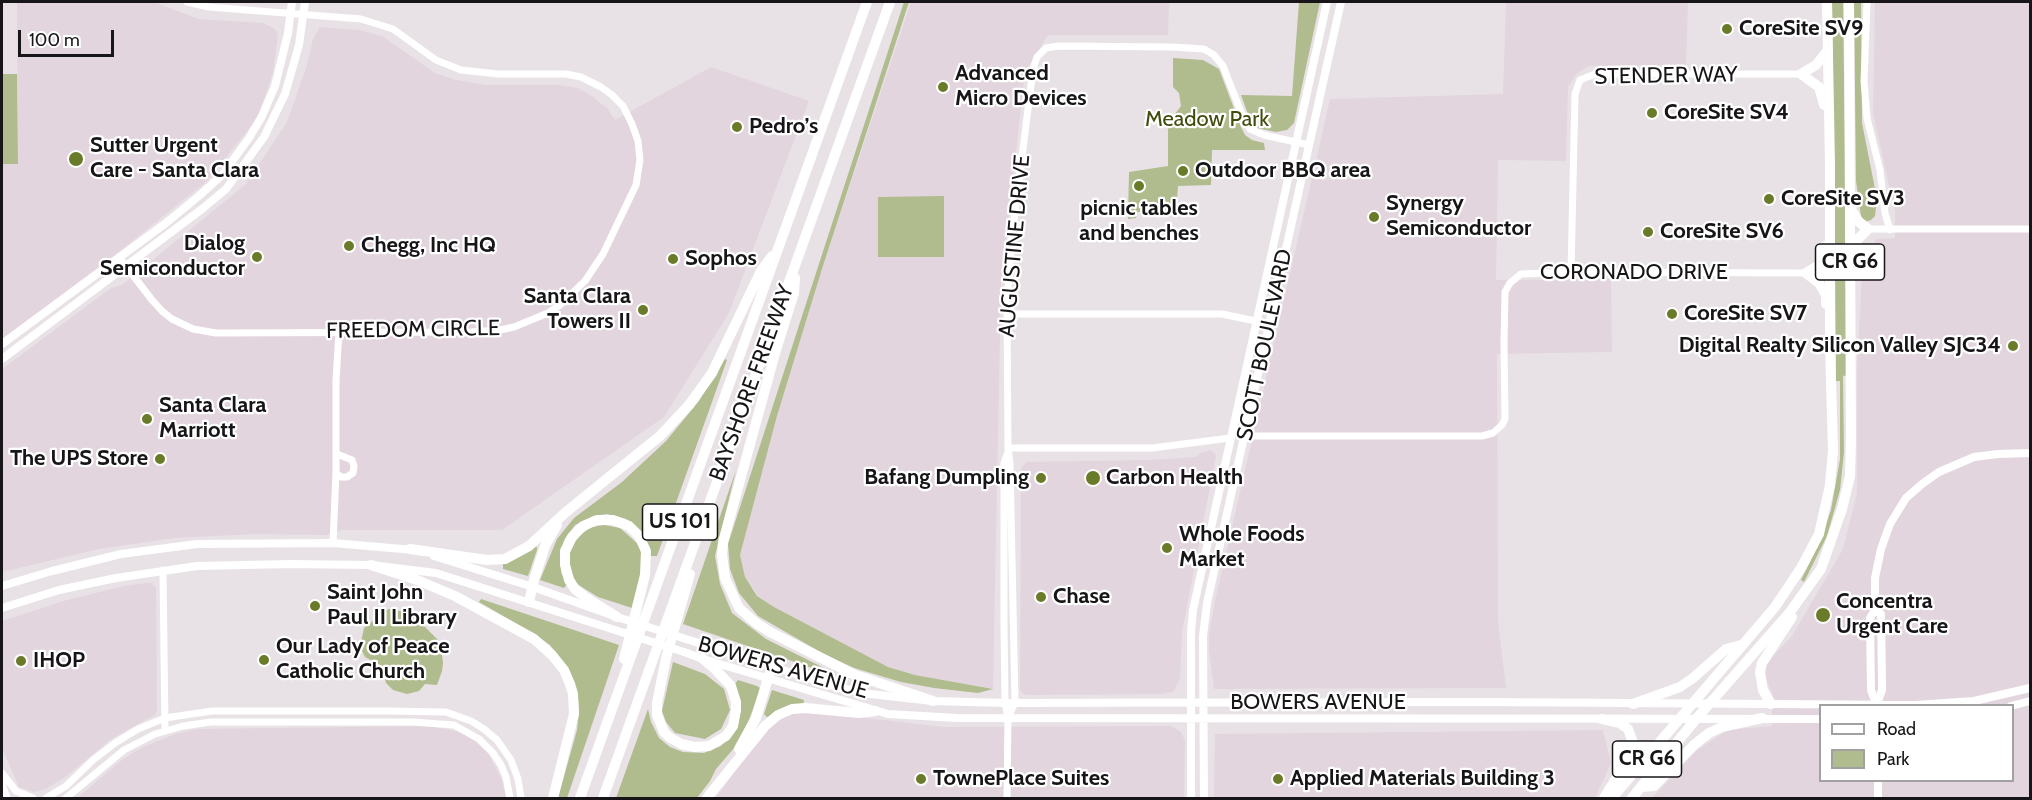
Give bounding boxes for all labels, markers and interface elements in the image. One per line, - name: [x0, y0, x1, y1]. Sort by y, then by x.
- place label: CoreSite SV9: [1739, 16, 1863, 42]
- scale bar: [21, 18, 117, 56]
- marker: CoreSite SV9: [1720, 22, 1734, 36]
- text: 100 m: [29, 29, 80, 51]
- place label: Advanced Micro Devices: [955, 61, 1087, 112]
- street label: STENDER WAY: [1594, 62, 1738, 90]
- marker: Advanced Micro Devices: [936, 80, 950, 94]
- place label: CoreSite SV4: [1664, 100, 1789, 126]
- marker: CoreSite SV4: [1645, 106, 1659, 120]
- park label: Meadow Park: [1145, 107, 1269, 133]
- place label: Pedro’s: [749, 114, 818, 140]
- marker: Pedro’s: [730, 120, 744, 134]
- place label: Sutter Urgent Care - Santa Clara: [90, 133, 259, 184]
- marker: Sutter Urgent Care - Santa Clara: [67, 150, 85, 168]
- street label: AUGUSTINE DRIVE: [994, 154, 1036, 338]
- place label: Outdoor BBQ area: [1195, 158, 1371, 184]
- marker: Outdoor BBQ area: [1176, 164, 1190, 178]
- marker: picnic tables and benches: [1132, 179, 1146, 193]
- place label: CoreSite SV3: [1781, 186, 1905, 212]
- place label: Synergy Semiconductor: [1386, 191, 1531, 242]
- marker: CoreSite SV3: [1762, 192, 1776, 206]
- place label: picnic tables and benches: [1079, 196, 1199, 248]
- marker: Synergy Semiconductor: [1367, 210, 1381, 224]
- place label: CoreSite SV6: [1660, 219, 1784, 245]
- marker: CoreSite SV6: [1641, 225, 1655, 239]
- place label: Dialog Semiconductor: [100, 231, 245, 282]
- place label: Chegg, Inc HQ: [361, 233, 496, 259]
- marker: Chegg, Inc HQ: [342, 239, 356, 253]
- road number: CR G6: [1816, 244, 1884, 280]
- place label: Sophos: [685, 246, 757, 272]
- street label: SCOTT BOULEVARD: [1232, 247, 1298, 443]
- marker: Dialog Semiconductor: [250, 250, 264, 264]
- marker: Sophos: [666, 252, 680, 266]
- street label: CORONADO DRIVE: [1540, 260, 1728, 286]
- street label: BAYSHORE FREEWAY: [704, 281, 800, 485]
- place label: Santa Clara Towers II: [524, 284, 631, 336]
- place label: CoreSite SV7: [1684, 301, 1807, 327]
- marker: Santa Clara Towers II: [636, 303, 650, 317]
- marker: CoreSite SV7: [1665, 307, 1679, 321]
- street label: FREEDOM CIRCLE: [326, 315, 500, 345]
- place label: Digital Realty Silicon Valley SJC34: [1679, 333, 2001, 359]
- marker: Digital Realty Silicon Valley SJC34: [2006, 339, 2020, 353]
- place label: Santa Clara Marriott: [159, 393, 266, 445]
- marker: Santa Clara Marriott: [140, 412, 154, 426]
- place label: The UPS Store: [10, 446, 148, 472]
- marker: The UPS Store: [153, 452, 167, 466]
- place label: Bafang Dumpling: [864, 465, 1029, 491]
- place label: Carbon Health: [1106, 465, 1243, 491]
- marker: Carbon Health: [1084, 469, 1102, 487]
- marker: Bafang Dumpling: [1034, 471, 1048, 485]
- road number: US 101: [642, 504, 718, 540]
- place label: Whole Foods Market: [1179, 522, 1305, 574]
- marker: Whole Foods Market: [1160, 541, 1174, 555]
- place label: Saint John Paul II Library: [327, 580, 457, 632]
- place label: Chase: [1053, 584, 1110, 610]
- place label: Concentra Urgent Care: [1836, 589, 1948, 640]
- marker: Chase: [1034, 590, 1048, 604]
- marker: Saint John Paul II Library: [308, 599, 322, 613]
- marker: Concentra Urgent Care: [1814, 606, 1832, 624]
- street label: BOWERS AVENUE: [695, 631, 871, 705]
- place label: Our Lady of Peace Catholic Church: [276, 634, 449, 686]
- place label: IHOP: [33, 648, 85, 674]
- marker: Our Lady of Peace Catholic Church: [257, 653, 271, 667]
- marker: IHOP: [14, 654, 28, 668]
- street label: BOWERS AVENUE: [1230, 690, 1406, 716]
- legend: [1819, 704, 2014, 782]
- text: Road: [1877, 718, 1916, 740]
- road number: CR G6: [1612, 741, 1682, 777]
- text: Park: [1877, 748, 1909, 770]
- place label: TownePlace Suites: [933, 766, 1109, 792]
- place label: Applied Materials Building 3: [1290, 766, 1555, 792]
- marker: TownePlace Suites: [914, 772, 928, 786]
- marker: Applied Materials Building 3: [1271, 772, 1285, 786]

